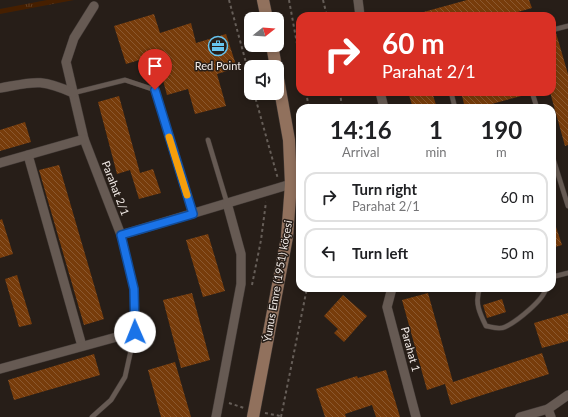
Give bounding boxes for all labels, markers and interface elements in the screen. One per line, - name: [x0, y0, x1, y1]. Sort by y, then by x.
- north arrow: [244, 12, 284, 52]
- map controls: [244, 12, 284, 100]
- text: 60 m: [382, 26, 445, 60]
- icon: right: [316, 28, 368, 80]
- office icon: Red Point: [207, 35, 229, 57]
- pin: [138, 49, 172, 90]
- icon: arrive: [144, 55, 166, 77]
- place label: Red Point: [195, 59, 241, 72]
- button: sound: [244, 60, 284, 100]
- text: Parahat 2/1: [382, 60, 476, 82]
- text: 14:16: [330, 115, 392, 144]
- text: 1: [429, 115, 443, 144]
- text: 190: [480, 115, 522, 144]
- text: Arrival: [342, 144, 379, 160]
- text: min: [426, 144, 447, 160]
- text: m: [496, 144, 507, 160]
- street label: Parahat 2/1: [100, 159, 132, 217]
- text: Turn right: [352, 180, 417, 198]
- icon: right: [318, 186, 340, 208]
- text: 60 m: [500, 188, 534, 206]
- text: Parahat 2/1: [352, 198, 420, 214]
- street label: Ýunus Emre (1951) köçesi: [260, 219, 294, 343]
- icon: left: [318, 242, 340, 264]
- text: Turn left: [352, 244, 408, 262]
- text: 50 m: [500, 244, 534, 262]
- position arrow: [114, 311, 156, 353]
- street label: Parahat 1: [399, 325, 423, 373]

